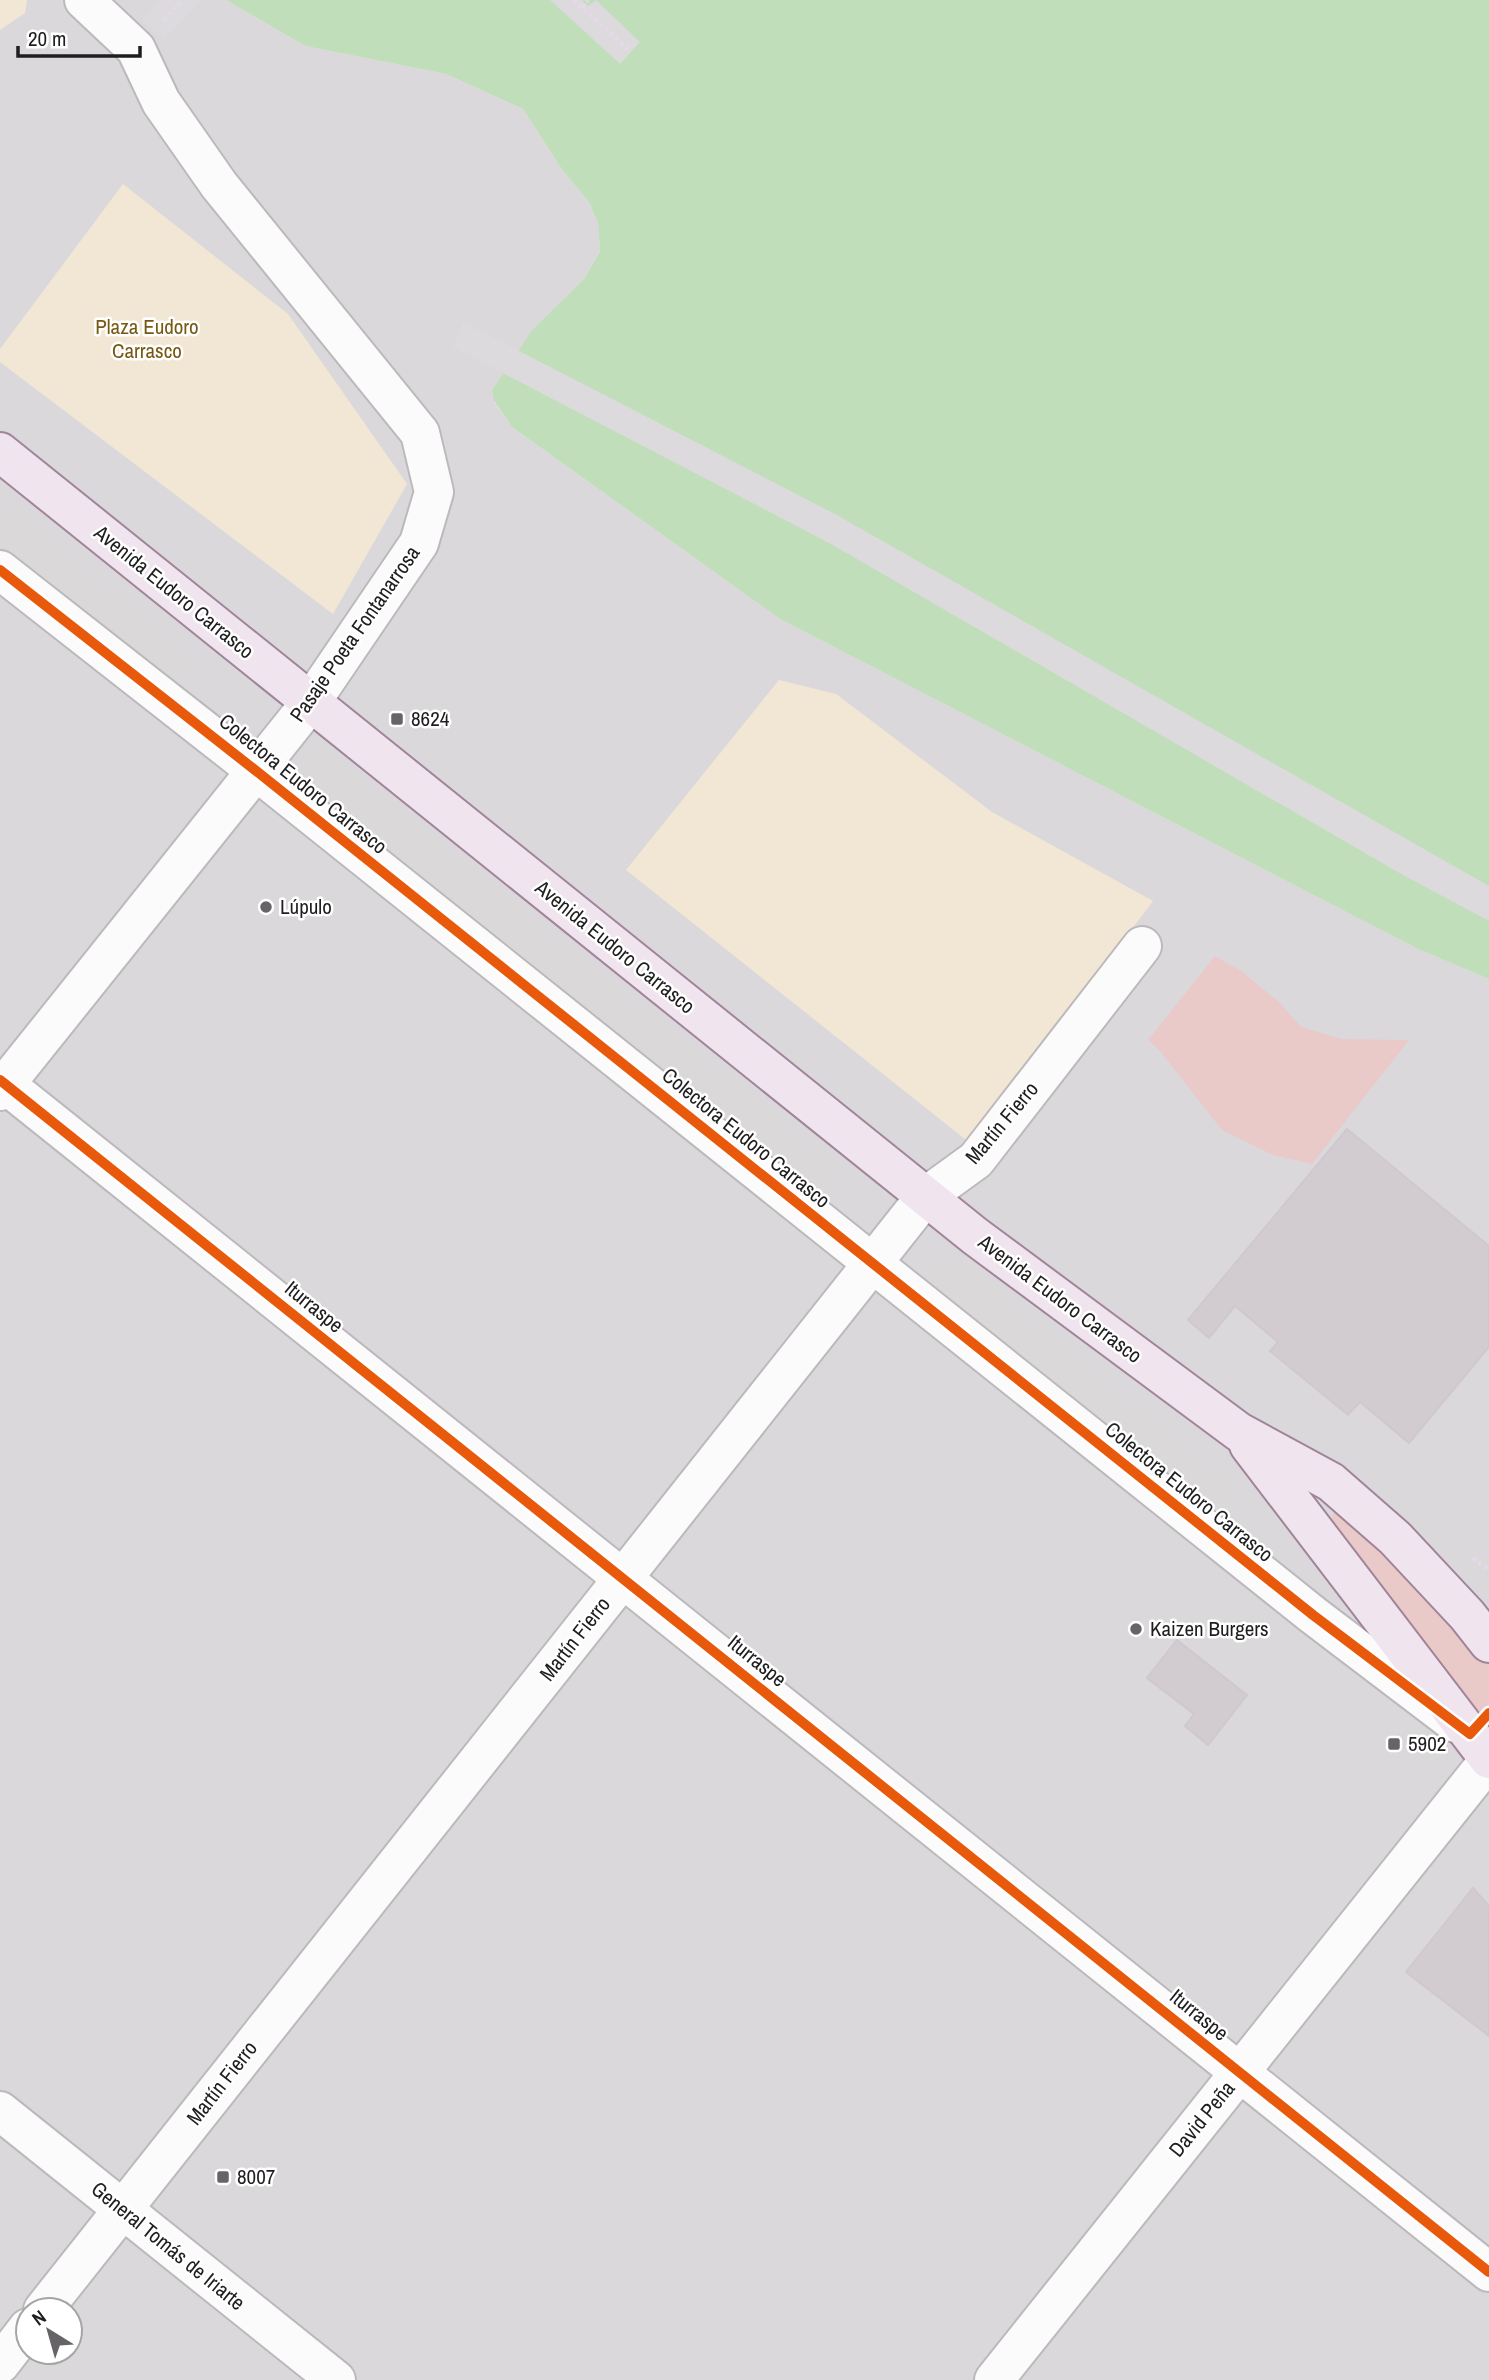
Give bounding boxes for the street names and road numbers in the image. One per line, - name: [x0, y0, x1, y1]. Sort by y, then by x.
- street label: Avenida Eudoro Carrasco: [88, 517, 260, 665]
- street label: Pasaje Poeta Fontanarrosa: [283, 540, 427, 728]
- street label: Colectora Eudoro Carrasco: [213, 707, 394, 861]
- street label: Avenida Eudoro Carrasco: [529, 872, 701, 1020]
- street label: Colectora Eudoro Carrasco: [656, 1061, 837, 1215]
- street label: Martín Fierro: [959, 1075, 1045, 1170]
- street label: Avenida Eudoro Carrasco: [972, 1227, 1148, 1370]
- street label: Iturraspe: [279, 1274, 350, 1339]
- street label: Colectora Eudoro Carrasco: [1099, 1415, 1280, 1569]
- street label: Martín Fierro: [533, 1591, 617, 1687]
- street label: Iturraspe: [722, 1628, 793, 1693]
- street label: Iturraspe: [1164, 1982, 1235, 2047]
- street label: Martín Fierro: [180, 2035, 264, 2131]
- street label: David Peña: [1162, 2074, 1241, 2163]
- street label: General Tomás de Iriarte: [85, 2174, 251, 2317]

